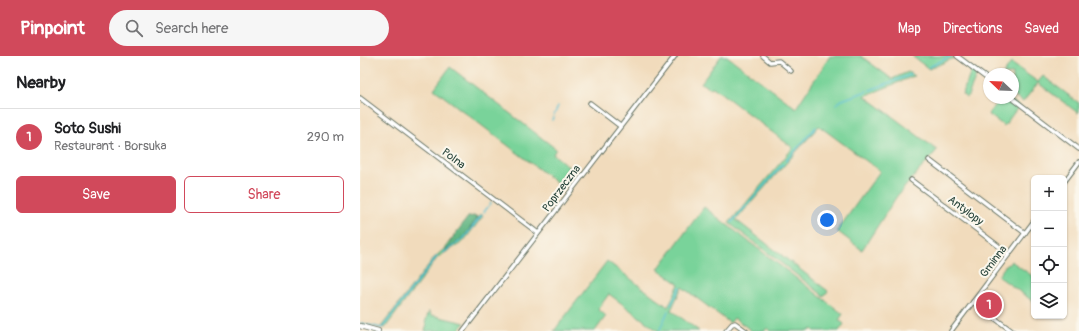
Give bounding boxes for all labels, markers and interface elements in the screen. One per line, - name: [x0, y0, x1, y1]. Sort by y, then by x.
- search box: [109, 10, 389, 46]
- text: Pinpoint: [20, 16, 85, 40]
- icon: search: [123, 17, 145, 39]
- text: Search here: [155, 19, 228, 38]
- text: Map: [898, 20, 921, 37]
- text: Directions: [943, 20, 1002, 37]
- text: Saved: [1024, 20, 1059, 37]
- north arrow: [983, 68, 1019, 104]
- text: Nearby: [16, 72, 65, 93]
- text: Soto Sushi: [54, 119, 121, 138]
- text: 1: [26, 129, 32, 145]
- text: 290 m: [307, 129, 344, 145]
- text: Restaurant · Borsuka: [54, 138, 166, 154]
- street label: Polna: [439, 145, 468, 171]
- street label: Poprzeczna: [540, 162, 583, 214]
- map controls: [1031, 175, 1067, 319]
- button: +: [1031, 175, 1067, 211]
- button: Save: [16, 176, 176, 213]
- button: Share: [184, 176, 344, 213]
- street label: Antylopy: [945, 193, 986, 228]
- your location: [817, 210, 837, 230]
- button: −: [1031, 211, 1067, 247]
- street label: Gminna: [977, 243, 1010, 280]
- button: locate: [1031, 247, 1067, 283]
- button: layers: [1031, 283, 1067, 319]
- pin: 1: [976, 290, 1002, 320]

